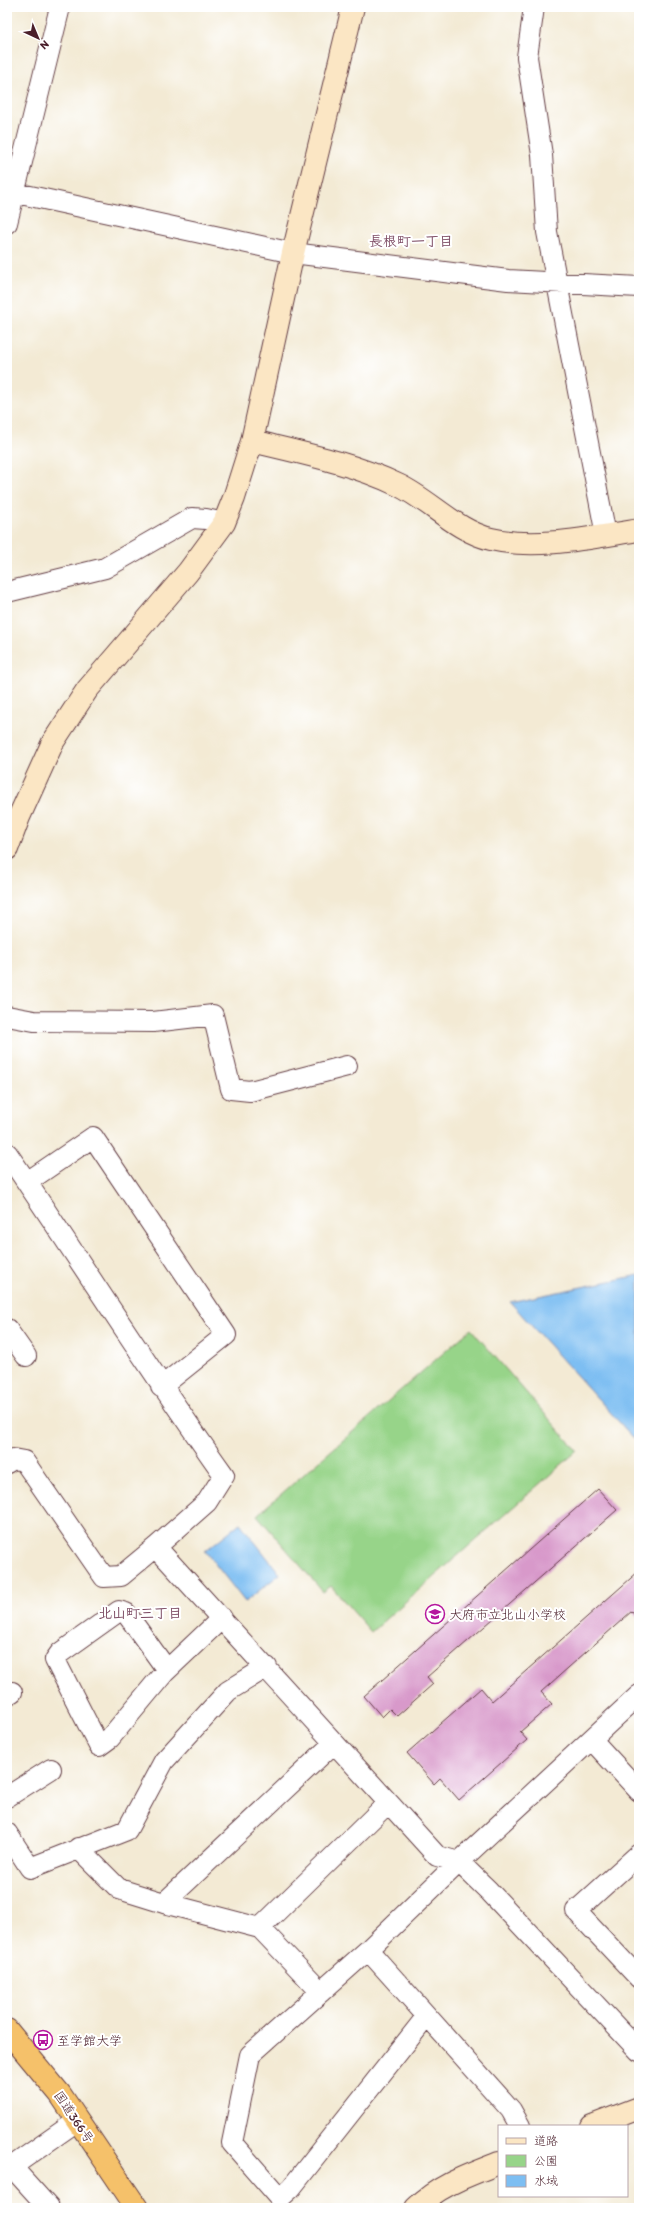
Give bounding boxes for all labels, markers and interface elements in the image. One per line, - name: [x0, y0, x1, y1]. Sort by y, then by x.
- north arrow: [18, 18, 58, 58]
- text: N: [37, 38, 52, 52]
- district label: 長根町一丁目: [369, 233, 453, 250]
- school or university icon: 大府市立北山小学校: [424, 1603, 446, 1625]
- district label: 北山町三丁目: [98, 1605, 182, 1622]
- place label: 大府市立北山小学校: [449, 1607, 566, 1622]
- bus stop icon: 至学館大学: [32, 2029, 54, 2051]
- place label: 至学館大学: [57, 2033, 122, 2048]
- street label: 国道366号: [51, 2088, 97, 2146]
- legend: [498, 2125, 628, 2197]
- text: 道路: [534, 2134, 558, 2148]
- text: 公園: [534, 2154, 558, 2168]
- text: 水域: [534, 2174, 558, 2188]

